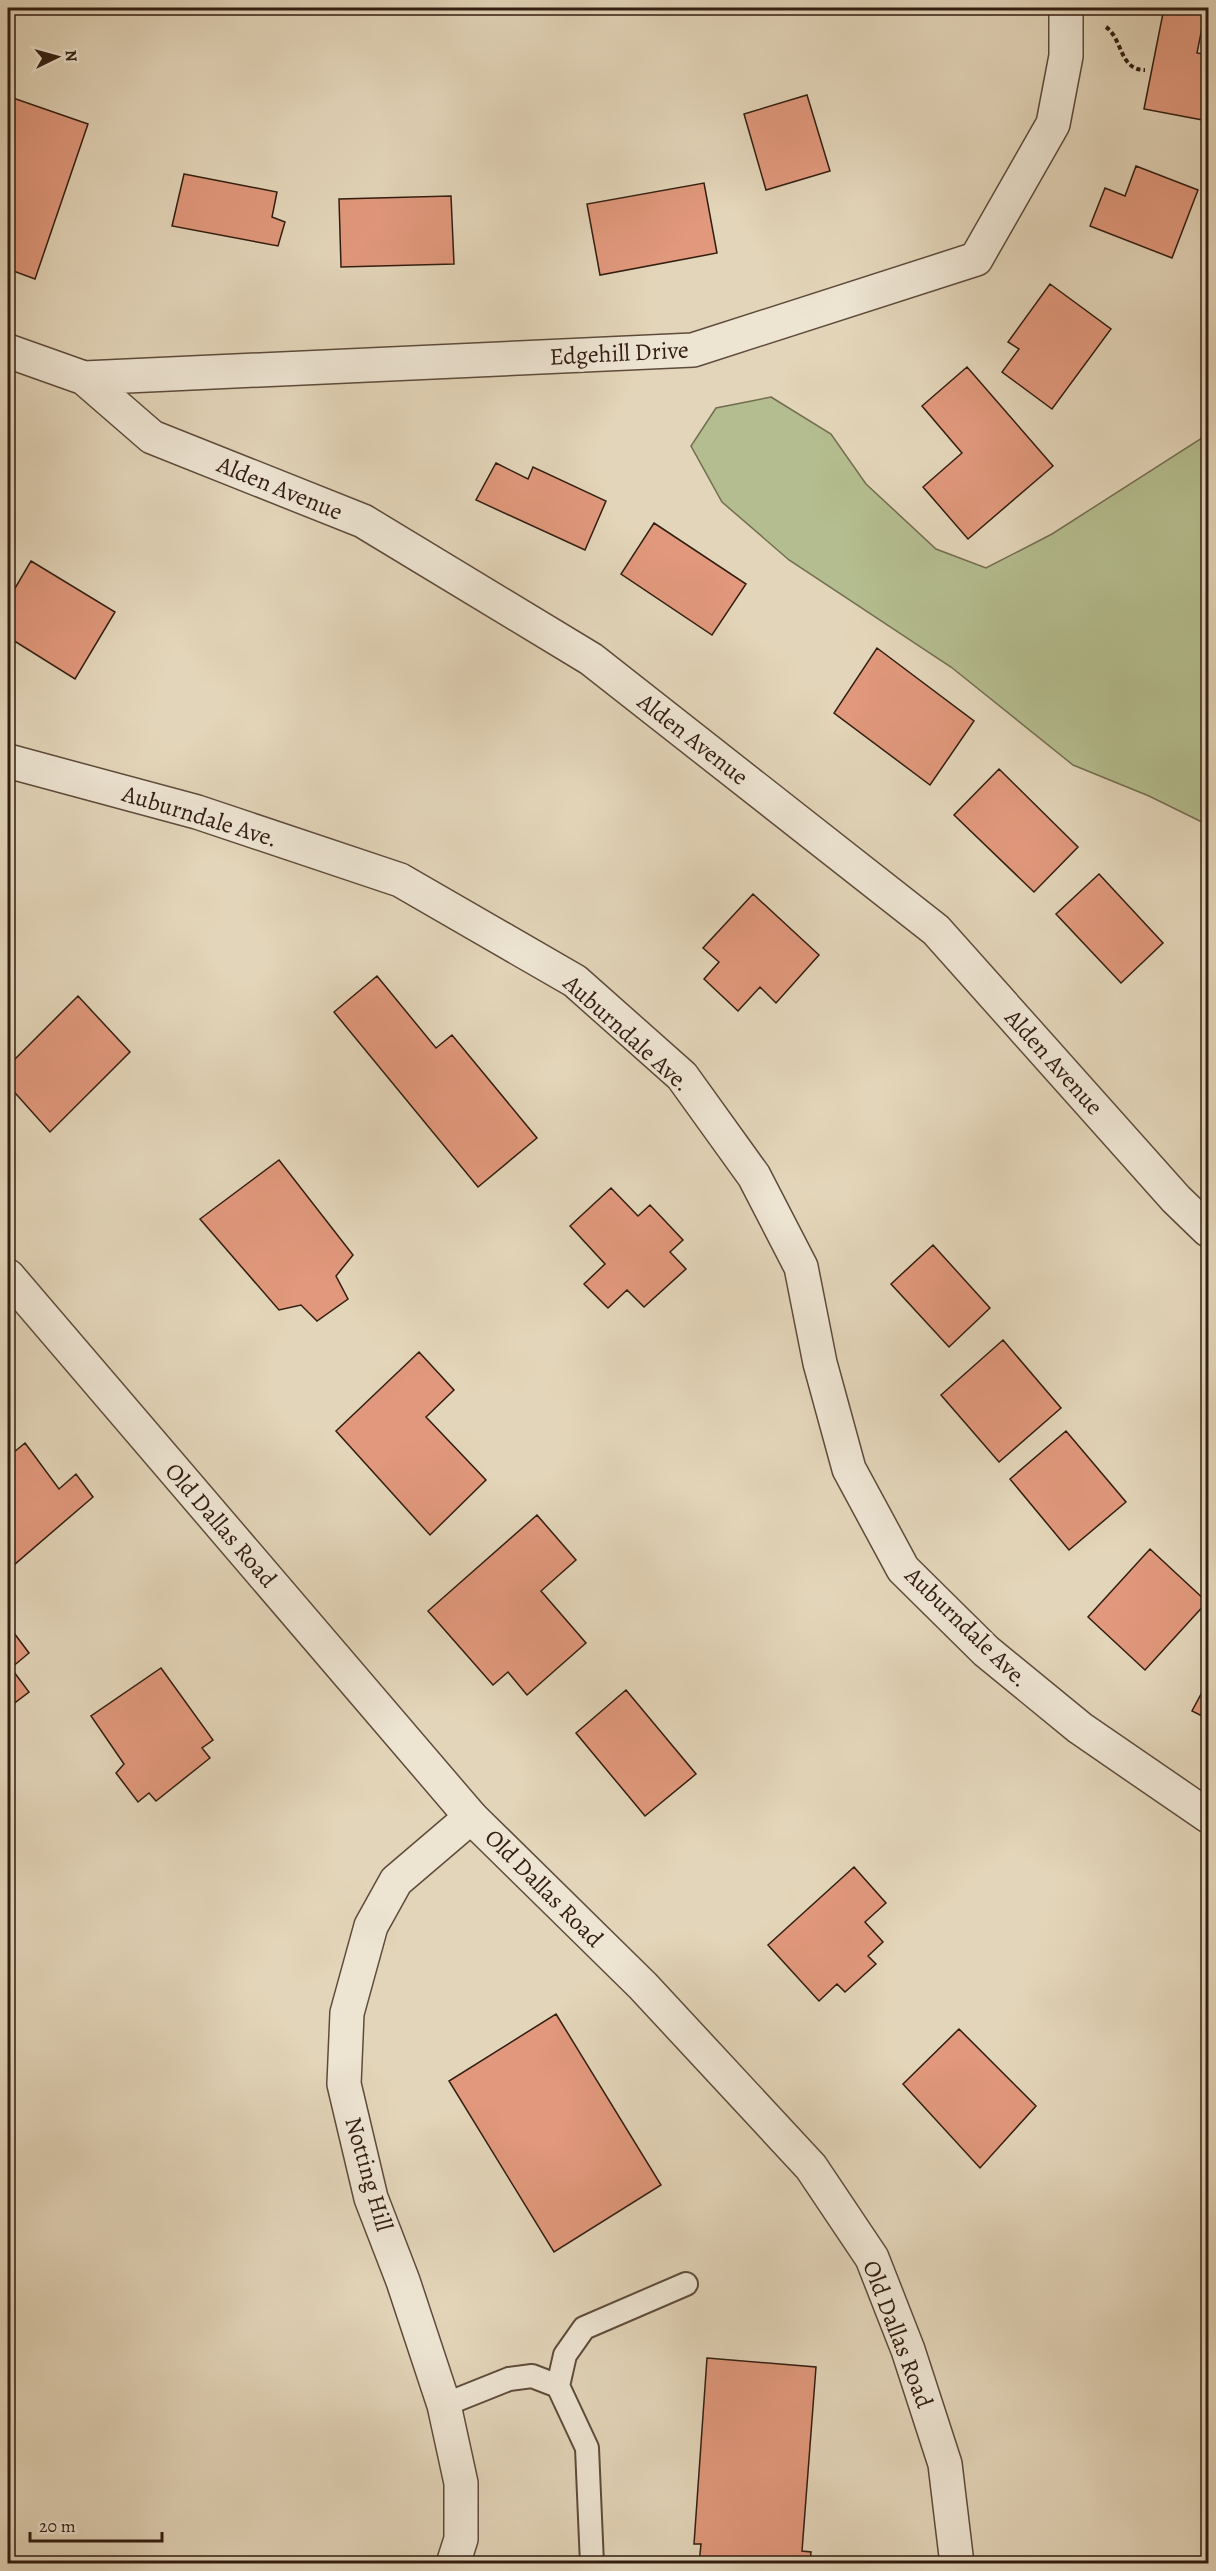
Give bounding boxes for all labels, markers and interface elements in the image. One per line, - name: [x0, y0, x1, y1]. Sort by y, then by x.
- north arrow: [27, 27, 87, 87]
- text: N: [59, 49, 82, 63]
- street label: Edgehill Drive: [549, 333, 689, 373]
- street label: Alden Avenue: [212, 448, 347, 528]
- street label: Alden Avenue: [630, 685, 755, 792]
- street label: Auburndale Ave.: [118, 777, 281, 855]
- street label: Auburndale Ave.: [556, 967, 697, 1099]
- street label: Alden Avenue: [997, 1001, 1110, 1122]
- street label: Old Dallas Road: [158, 1456, 284, 1594]
- street label: Auburndale Ave.: [897, 1559, 1036, 1694]
- street label: Old Dallas Road: [478, 1822, 610, 1954]
- street label: Notting Hill: [337, 2113, 401, 2235]
- street label: Old Dallas Road: [855, 2256, 941, 2412]
- scale bar: [30, 2505, 162, 2543]
- text: 20 m: [39, 2514, 76, 2538]

